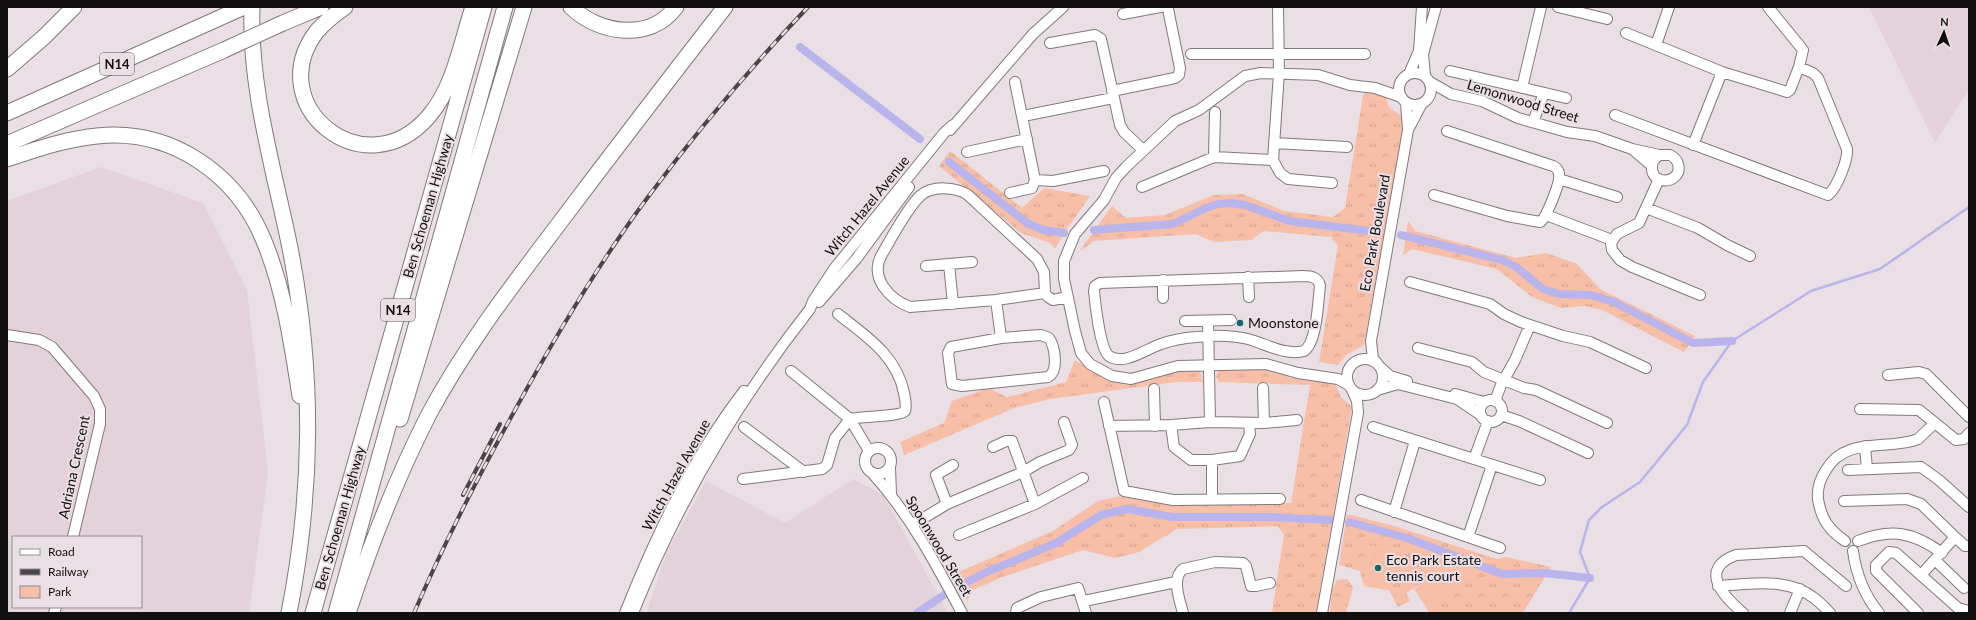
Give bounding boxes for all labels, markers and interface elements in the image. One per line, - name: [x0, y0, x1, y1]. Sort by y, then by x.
- north arrow: [1924, 12, 1964, 52]
- text: N: [1940, 15, 1949, 28]
- road number: N14: [100, 53, 134, 75]
- street label: Lemonwood Street: [1465, 75, 1581, 126]
- street label: Ben Schoeman Highway: [399, 131, 456, 280]
- street label: Witch Hazel Avenue: [821, 152, 912, 259]
- street label: Eco Park Boulevard: [1356, 173, 1393, 293]
- road number: N14: [381, 299, 415, 321]
- place label: Moonstone: [1248, 314, 1319, 331]
- marker: Moonstone: [1235, 318, 1245, 328]
- street label: Adriana Crescent: [54, 414, 93, 520]
- street label: Witch Hazel Avenue: [638, 416, 713, 533]
- street label: Ben Schoeman Highway: [311, 443, 368, 592]
- street label: Spoonwood Street: [903, 492, 976, 599]
- legend: [12, 536, 142, 608]
- text: Road: [48, 544, 75, 559]
- place label: Eco Park Estate tennis court: [1386, 551, 1481, 584]
- marker: Eco Park Estate tennis court: [1373, 563, 1383, 573]
- text: Railway: [48, 564, 89, 579]
- text: Park: [48, 584, 72, 599]

